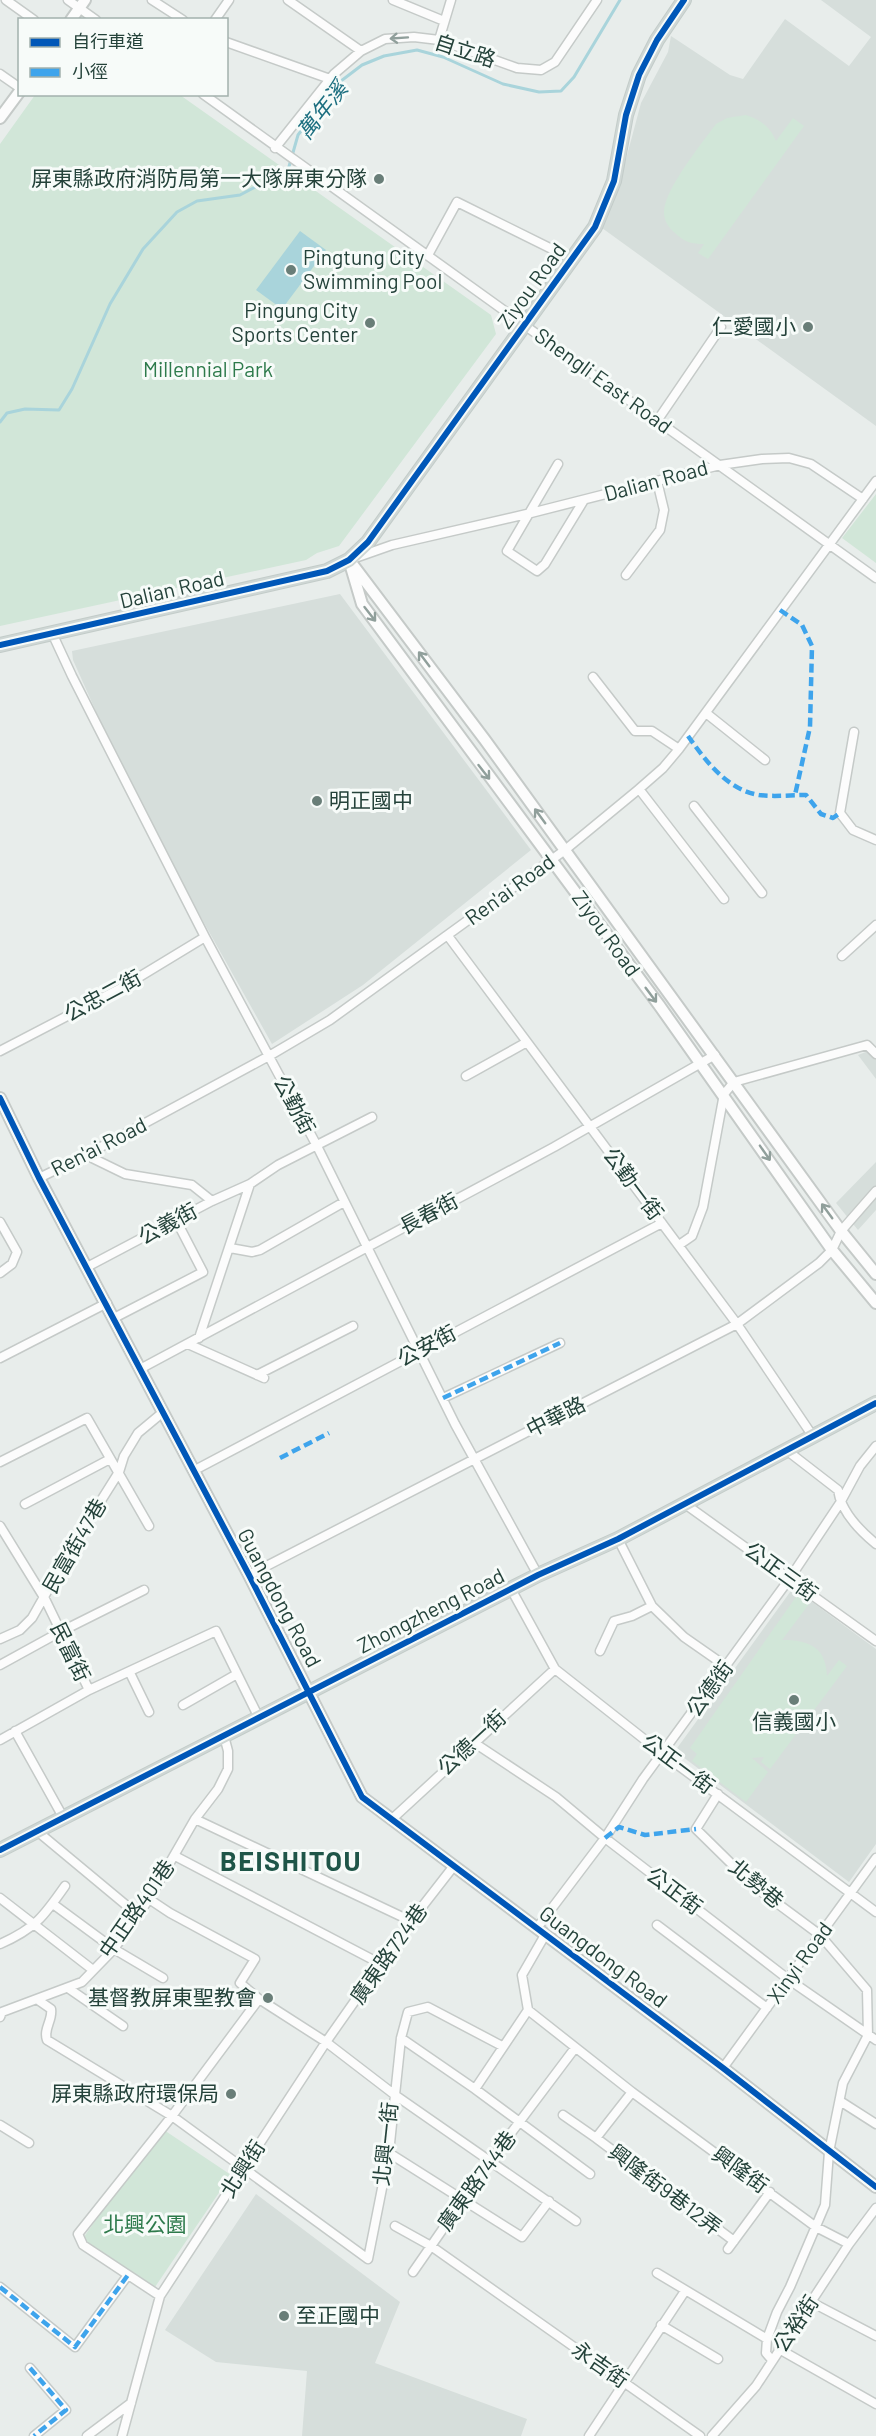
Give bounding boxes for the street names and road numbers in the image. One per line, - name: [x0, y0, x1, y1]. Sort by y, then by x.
- street label: 自立路: [432, 28, 499, 71]
- street label: Ziyou Road: [491, 238, 570, 333]
- street label: Shengli East Road: [530, 322, 677, 438]
- street label: Dalian Road: [601, 454, 710, 505]
- street label: Dalian Road: [117, 564, 226, 613]
- street label: Ren'ai Road: [460, 848, 559, 929]
- street label: Ziyou Road: [568, 886, 647, 981]
- street label: 公忠二街: [59, 964, 145, 1025]
- street label: 公勤街: [269, 1071, 321, 1138]
- street label: Ren'ai Road: [46, 1111, 150, 1180]
- street label: 公勤一街: [599, 1142, 669, 1224]
- street label: 長春街: [395, 1187, 462, 1239]
- street label: 公義街: [134, 1197, 201, 1249]
- street label: 公安街: [393, 1319, 460, 1371]
- street label: 中華路: [522, 1390, 589, 1441]
- street label: 民富街47巷: [37, 1494, 111, 1597]
- street label: Guangdong Road: [233, 1524, 327, 1671]
- street label: 公正三街: [741, 1536, 823, 1606]
- street label: Zhongzheng Road: [353, 1562, 508, 1657]
- street label: 民富街: [46, 1618, 96, 1685]
- street label: 公德街: [680, 1655, 737, 1721]
- street label: 公德一街: [432, 1704, 510, 1780]
- street label: 公正一街: [638, 1728, 720, 1798]
- street label: 北勢巷: [725, 1853, 789, 1913]
- street label: 中正路401巷: [93, 1854, 179, 1962]
- street label: 公正街: [642, 1861, 708, 1919]
- street label: 廣東路724巷: [344, 1898, 431, 2008]
- street label: Guangdong Road: [535, 1900, 673, 2012]
- street label: Xinyi Road: [761, 1917, 837, 2008]
- street label: 北興一街: [368, 2101, 401, 2187]
- street label: 廣東路744巷: [431, 2125, 520, 2235]
- street label: 北興街: [214, 2135, 269, 2201]
- street label: 興隆街9巷12弄: [605, 2138, 727, 2239]
- street label: 興隆街: [708, 2140, 774, 2197]
- street label: 公裕街: [767, 2290, 823, 2356]
- street label: 永吉街: [568, 2335, 634, 2392]

